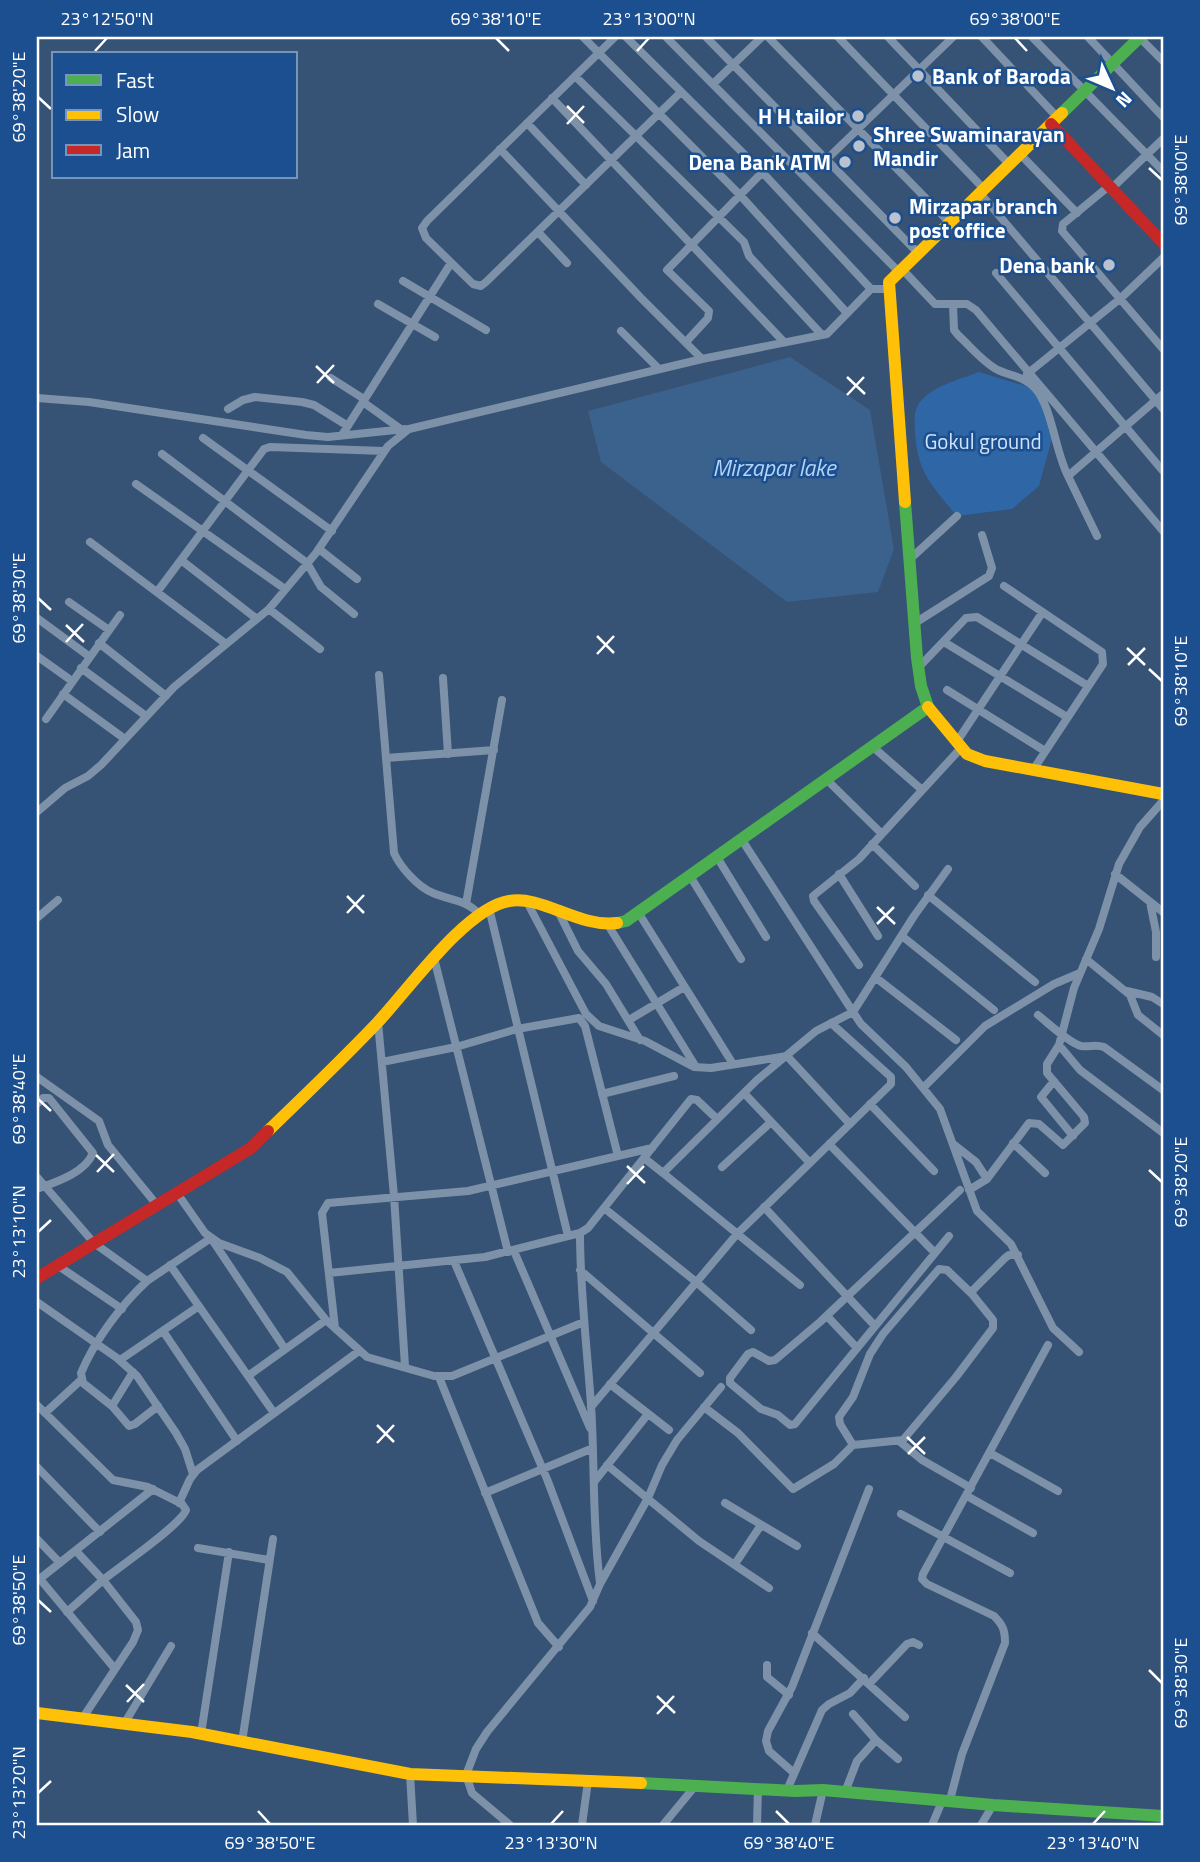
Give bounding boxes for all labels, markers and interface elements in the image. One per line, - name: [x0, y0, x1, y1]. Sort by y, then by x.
- text: 23°12'50"N: [60, 5, 154, 32]
- text: 69°38'10"E: [451, 5, 542, 32]
- text: 23°13'00"N: [602, 5, 696, 32]
- text: 69°38'00"E: [970, 5, 1061, 32]
- text: 69°38'20"E: [5, 51, 32, 142]
- legend: [52, 52, 298, 178]
- north arrow: [1078, 52, 1148, 122]
- place label: Bank of Baroda: [932, 60, 1071, 92]
- text: Fast: [116, 64, 155, 96]
- marker: Bank of Baroda: [910, 68, 926, 84]
- text: N: [1110, 85, 1140, 115]
- text: Slow: [116, 98, 159, 130]
- place label: H H tailor: [758, 100, 844, 132]
- marker: H H tailor: [850, 108, 866, 124]
- place label: Shree Swaminarayan Mandir: [873, 118, 1065, 174]
- text: Jam: [116, 134, 150, 166]
- text: 69°38'00"E: [1167, 134, 1194, 225]
- marker: Shree Swaminarayan Mandir: [851, 138, 867, 154]
- place label: Dena Bank ATM: [688, 146, 831, 178]
- marker: Dena Bank ATM: [837, 154, 853, 170]
- place label: Mirzapar branch post office: [909, 190, 1058, 246]
- marker: Mirzapar branch post office: [887, 210, 903, 226]
- place label: Dena bank: [999, 249, 1095, 281]
- marker: Dena bank: [1101, 257, 1117, 273]
- park label: Gokul ground: [924, 425, 1042, 457]
- water label: Mirzapar lake: [712, 450, 837, 485]
- text: 69°38'30"E: [5, 552, 32, 643]
- text: 69°38'10"E: [1167, 635, 1194, 726]
- text: 69°38'40"E: [5, 1053, 32, 1144]
- text: 69°38'20"E: [1167, 1136, 1194, 1227]
- text: 23°13'10"N: [5, 1185, 32, 1279]
- text: 69°38'50"E: [5, 1554, 32, 1645]
- text: 69°38'30"E: [1167, 1637, 1194, 1728]
- text: 23°13'20"N: [5, 1746, 32, 1840]
- text: 69°38'50"E: [225, 1829, 316, 1856]
- text: 23°13'30"N: [504, 1829, 598, 1856]
- text: 69°38'40"E: [744, 1829, 835, 1856]
- text: 23°13'40"N: [1046, 1829, 1140, 1856]

